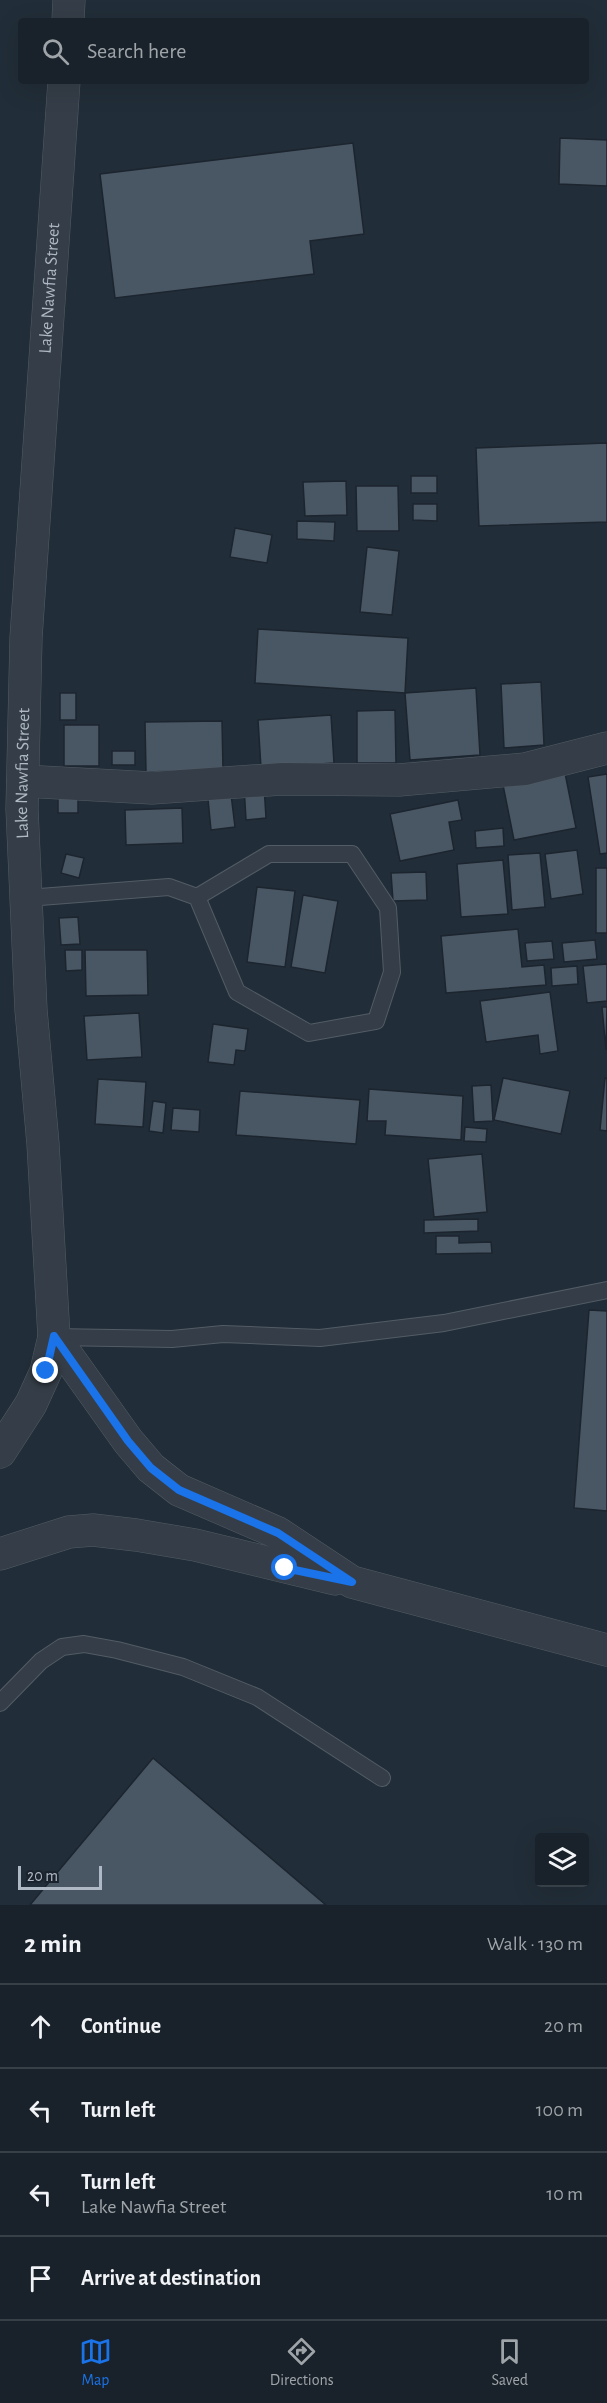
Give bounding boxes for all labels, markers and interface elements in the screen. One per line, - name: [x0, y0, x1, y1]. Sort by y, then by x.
- search box: [18, 18, 589, 84]
- icon: search: [39, 35, 72, 68]
- text: Search here: [87, 40, 186, 62]
- street label: Lake Nawfia Street: [36, 222, 63, 354]
- street label: Lake Nawfia Street: [13, 707, 33, 839]
- route end: [32, 1357, 58, 1383]
- route start: [271, 1554, 297, 1580]
- map controls: [535, 1833, 589, 1887]
- button: layers: [535, 1833, 589, 1887]
- scale bar: [18, 1863, 102, 1890]
- text: 20 m: [27, 1868, 58, 1884]
- text: 2 min: [24, 1931, 82, 1957]
- text: Walk · 130 m: [487, 1934, 583, 1954]
- icon: ahead: [24, 2010, 57, 2043]
- text: Continue: [81, 2015, 161, 2037]
- text: 20 m: [544, 2016, 583, 2036]
- icon: left: [24, 2094, 57, 2127]
- text: Turn left: [81, 2099, 155, 2121]
- text: 100 m: [536, 2100, 583, 2120]
- text: Turn left: [81, 2171, 155, 2193]
- icon: left: [24, 2178, 57, 2211]
- text: 10 m: [546, 2184, 583, 2204]
- text: Lake Nawfia Street: [81, 2197, 226, 2217]
- icon: arrive: [24, 2262, 57, 2295]
- text: Arrive at destination: [81, 2267, 261, 2289]
- tab: Map: [79, 2335, 112, 2390]
- tab: Directions: [270, 2335, 334, 2390]
- tab: Saved: [491, 2335, 528, 2390]

